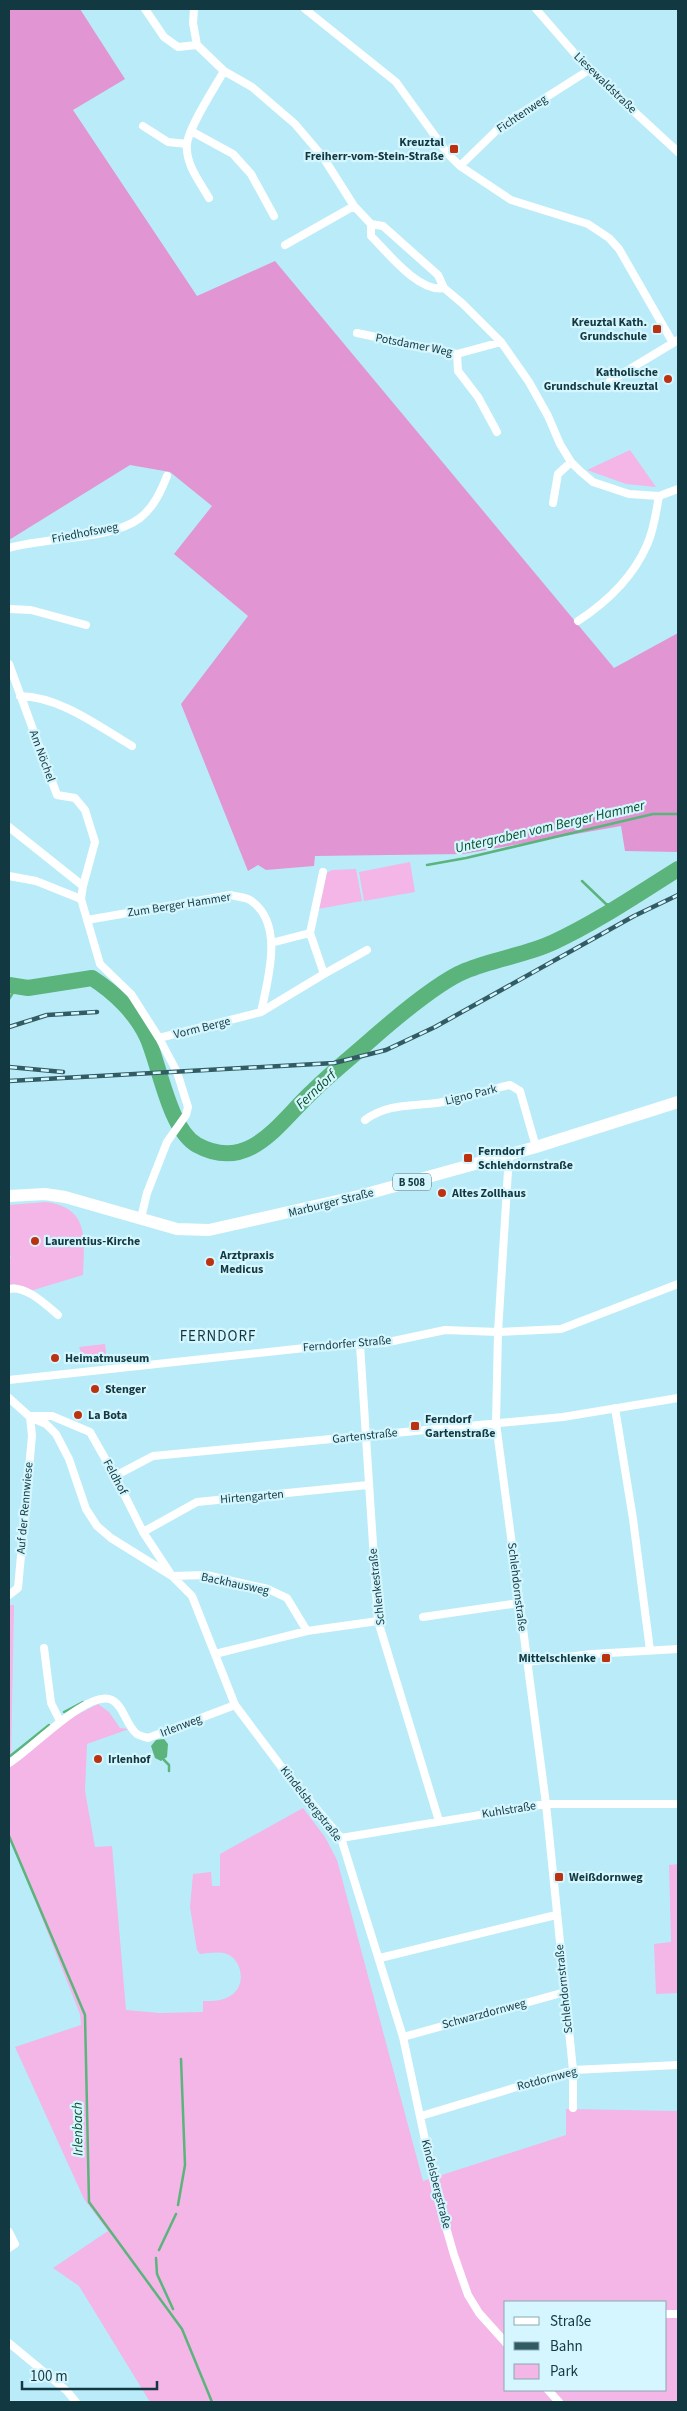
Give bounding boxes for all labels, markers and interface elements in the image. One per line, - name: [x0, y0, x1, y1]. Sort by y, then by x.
- street label: Liesewaldstraße: [570, 49, 640, 118]
- street label: Fichtenweg: [493, 91, 551, 137]
- place label: Kreuztal Freiherr-vom-Stein-Straße: [305, 134, 445, 165]
- marker: Kreuztal Freiherr-vom-Stein-Straße: [448, 143, 460, 155]
- place label: Kreuztal Kath. Grundschule: [571, 314, 647, 345]
- marker: Kreuztal Kath. Grundschule: [651, 323, 663, 335]
- street label: Potsdamer Weg: [374, 329, 454, 361]
- place label: Katholische Grundschule Kreuztal: [544, 364, 659, 395]
- marker: Katholische Grundschule Kreuztal: [662, 373, 674, 385]
- street label: Friedhofsweg: [50, 518, 120, 548]
- street label: Am Nöchel: [25, 728, 59, 784]
- water label: Untergraben vom Berger Hammer: [453, 795, 648, 859]
- street label: Zum Berger Hammer: [126, 888, 233, 922]
- street label: Vorm Berge: [172, 1013, 232, 1043]
- water label: Ferndorf: [291, 1065, 342, 1114]
- street label: Ligno Park: [443, 1080, 499, 1110]
- place label: Ferndorf Schlehdornstraße: [478, 1143, 573, 1174]
- marker: Ferndorf Schlehdornstraße: [462, 1152, 474, 1164]
- road number: B 508: [393, 1174, 431, 1190]
- street label: Marburger Straße: [286, 1184, 376, 1222]
- place label: Altes Zollhaus: [451, 1185, 526, 1202]
- marker: Altes Zollhaus: [436, 1187, 448, 1199]
- place label: Laurentius-Kirche: [45, 1233, 140, 1250]
- marker: Laurentius-Kirche: [29, 1235, 41, 1247]
- place label: Arztpraxis Medicus: [219, 1247, 274, 1278]
- marker: Arztpraxis Medicus: [204, 1256, 216, 1268]
- district label: FERNDORF: [180, 1326, 256, 1347]
- street label: Ferndorfer Straße: [302, 1332, 392, 1356]
- place label: Heimatmuseum: [65, 1350, 149, 1367]
- marker: Heimatmuseum: [49, 1352, 61, 1364]
- place label: Stenger: [105, 1381, 146, 1398]
- marker: Stenger: [89, 1383, 101, 1395]
- place label: La Bota: [88, 1407, 127, 1424]
- marker: La Bota: [72, 1409, 84, 1421]
- place label: Ferndorf Gartenstraße: [425, 1411, 495, 1442]
- marker: Ferndorf Gartenstraße: [409, 1420, 421, 1432]
- street label: Gartenstraße: [331, 1424, 399, 1448]
- street label: Feldhof: [99, 1456, 132, 1498]
- street label: Auf der Rennwiese: [13, 1461, 37, 1555]
- street label: Hirtengarten: [219, 1486, 285, 1508]
- street label: Schlehdornstraße: [503, 1542, 531, 1632]
- street label: Schlenkestraße: [365, 1548, 389, 1626]
- street label: Backhausweg: [199, 1568, 271, 1600]
- place label: Mittelschlenke: [518, 1650, 596, 1667]
- marker: Mittelschlenke: [600, 1652, 612, 1664]
- street label: Irlenweg: [158, 1710, 204, 1742]
- place label: Irlenhof: [108, 1751, 151, 1768]
- marker: Irlenhof: [92, 1753, 104, 1765]
- street label: Kindelsbergstraße: [276, 1763, 346, 1845]
- street label: Kuhlstraße: [481, 1797, 537, 1823]
- place label: Weißdornweg: [569, 1869, 643, 1886]
- marker: Weißdornweg: [553, 1871, 565, 1883]
- street label: Schlehdornstraße: [551, 1944, 577, 2034]
- street label: Schwarzdornweg: [440, 1995, 528, 2033]
- street label: Rotdornweg: [515, 2063, 579, 2095]
- water label: Irlenbach: [68, 2102, 88, 2156]
- street label: Kindelsbergstraße: [417, 2138, 455, 2230]
- legend: [504, 2301, 667, 2391]
- text: Straße: [550, 2311, 591, 2332]
- text: Bahn: [550, 2336, 583, 2357]
- scale bar: [22, 2358, 158, 2390]
- text: Park: [550, 2361, 579, 2382]
- text: 100 m: [30, 2366, 68, 2387]

